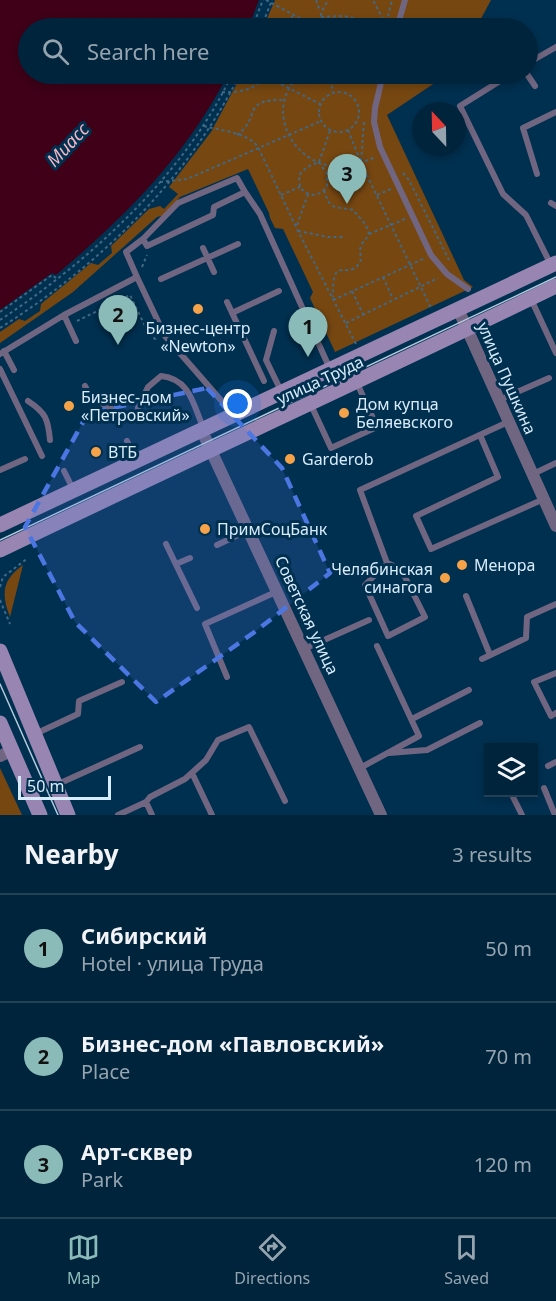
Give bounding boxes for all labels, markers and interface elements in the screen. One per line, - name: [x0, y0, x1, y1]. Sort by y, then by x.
- search box: [18, 18, 538, 84]
- icon: search: [39, 35, 72, 68]
- text: Search here: [87, 36, 209, 66]
- north arrow: [412, 102, 466, 156]
- water label: Миасс: [41, 117, 94, 171]
- pin: 3: [328, 154, 366, 204]
- pin: 2: [98, 296, 138, 345]
- marker: Бизнес-центр «Newton»: [191, 302, 205, 316]
- pin: 1: [288, 308, 328, 357]
- place label: Бизнес-центр «Newton»: [146, 317, 250, 357]
- street label: улица Пушкина: [472, 318, 542, 438]
- street label: улица Труда: [273, 350, 367, 410]
- place label: Бизнес-дом «Петровский»: [81, 386, 190, 426]
- your location: [223, 389, 252, 418]
- place label: Дом купца Беляевского: [356, 393, 453, 433]
- marker: Бизнес-дом «Петровский»: [62, 399, 76, 413]
- marker: Дом купца Беляевского: [337, 406, 351, 420]
- place label: ВТБ: [108, 441, 137, 463]
- marker: ВТБ: [89, 445, 103, 459]
- place label: Garderob: [302, 448, 374, 470]
- marker: Garderob: [283, 452, 297, 466]
- place label: ПримСоцБанк: [217, 518, 328, 540]
- marker: ПримСоцБанк: [198, 522, 212, 536]
- street label: Советская улица: [270, 552, 344, 678]
- place label: Менора: [474, 554, 535, 576]
- place label: Челябинская синагога: [331, 558, 433, 598]
- marker: Менора: [455, 558, 469, 572]
- marker: Челябинская синагога: [438, 571, 452, 585]
- map controls: [484, 743, 538, 797]
- button: layers: [484, 743, 538, 797]
- scale bar: [18, 773, 111, 800]
- text: 50 m: [27, 775, 64, 797]
- text: Nearby: [24, 836, 119, 872]
- text: 3 results: [452, 841, 532, 868]
- text: Сибирский: [81, 920, 207, 950]
- text: 1: [38, 935, 49, 962]
- text: 50 m: [485, 935, 532, 962]
- text: Hotel · улица Труда: [81, 950, 264, 977]
- text: Бизнес-дом «Павловский»: [81, 1028, 384, 1058]
- text: 2: [38, 1043, 49, 1070]
- text: 70 m: [485, 1043, 532, 1070]
- text: Place: [81, 1058, 130, 1085]
- text: Арт-сквер: [81, 1136, 193, 1166]
- text: 3: [38, 1151, 49, 1178]
- text: 120 m: [474, 1151, 532, 1178]
- text: Park: [81, 1166, 123, 1193]
- tab: Map: [67, 1231, 100, 1289]
- tab: Directions: [234, 1231, 310, 1289]
- tab: Saved: [444, 1231, 489, 1289]

